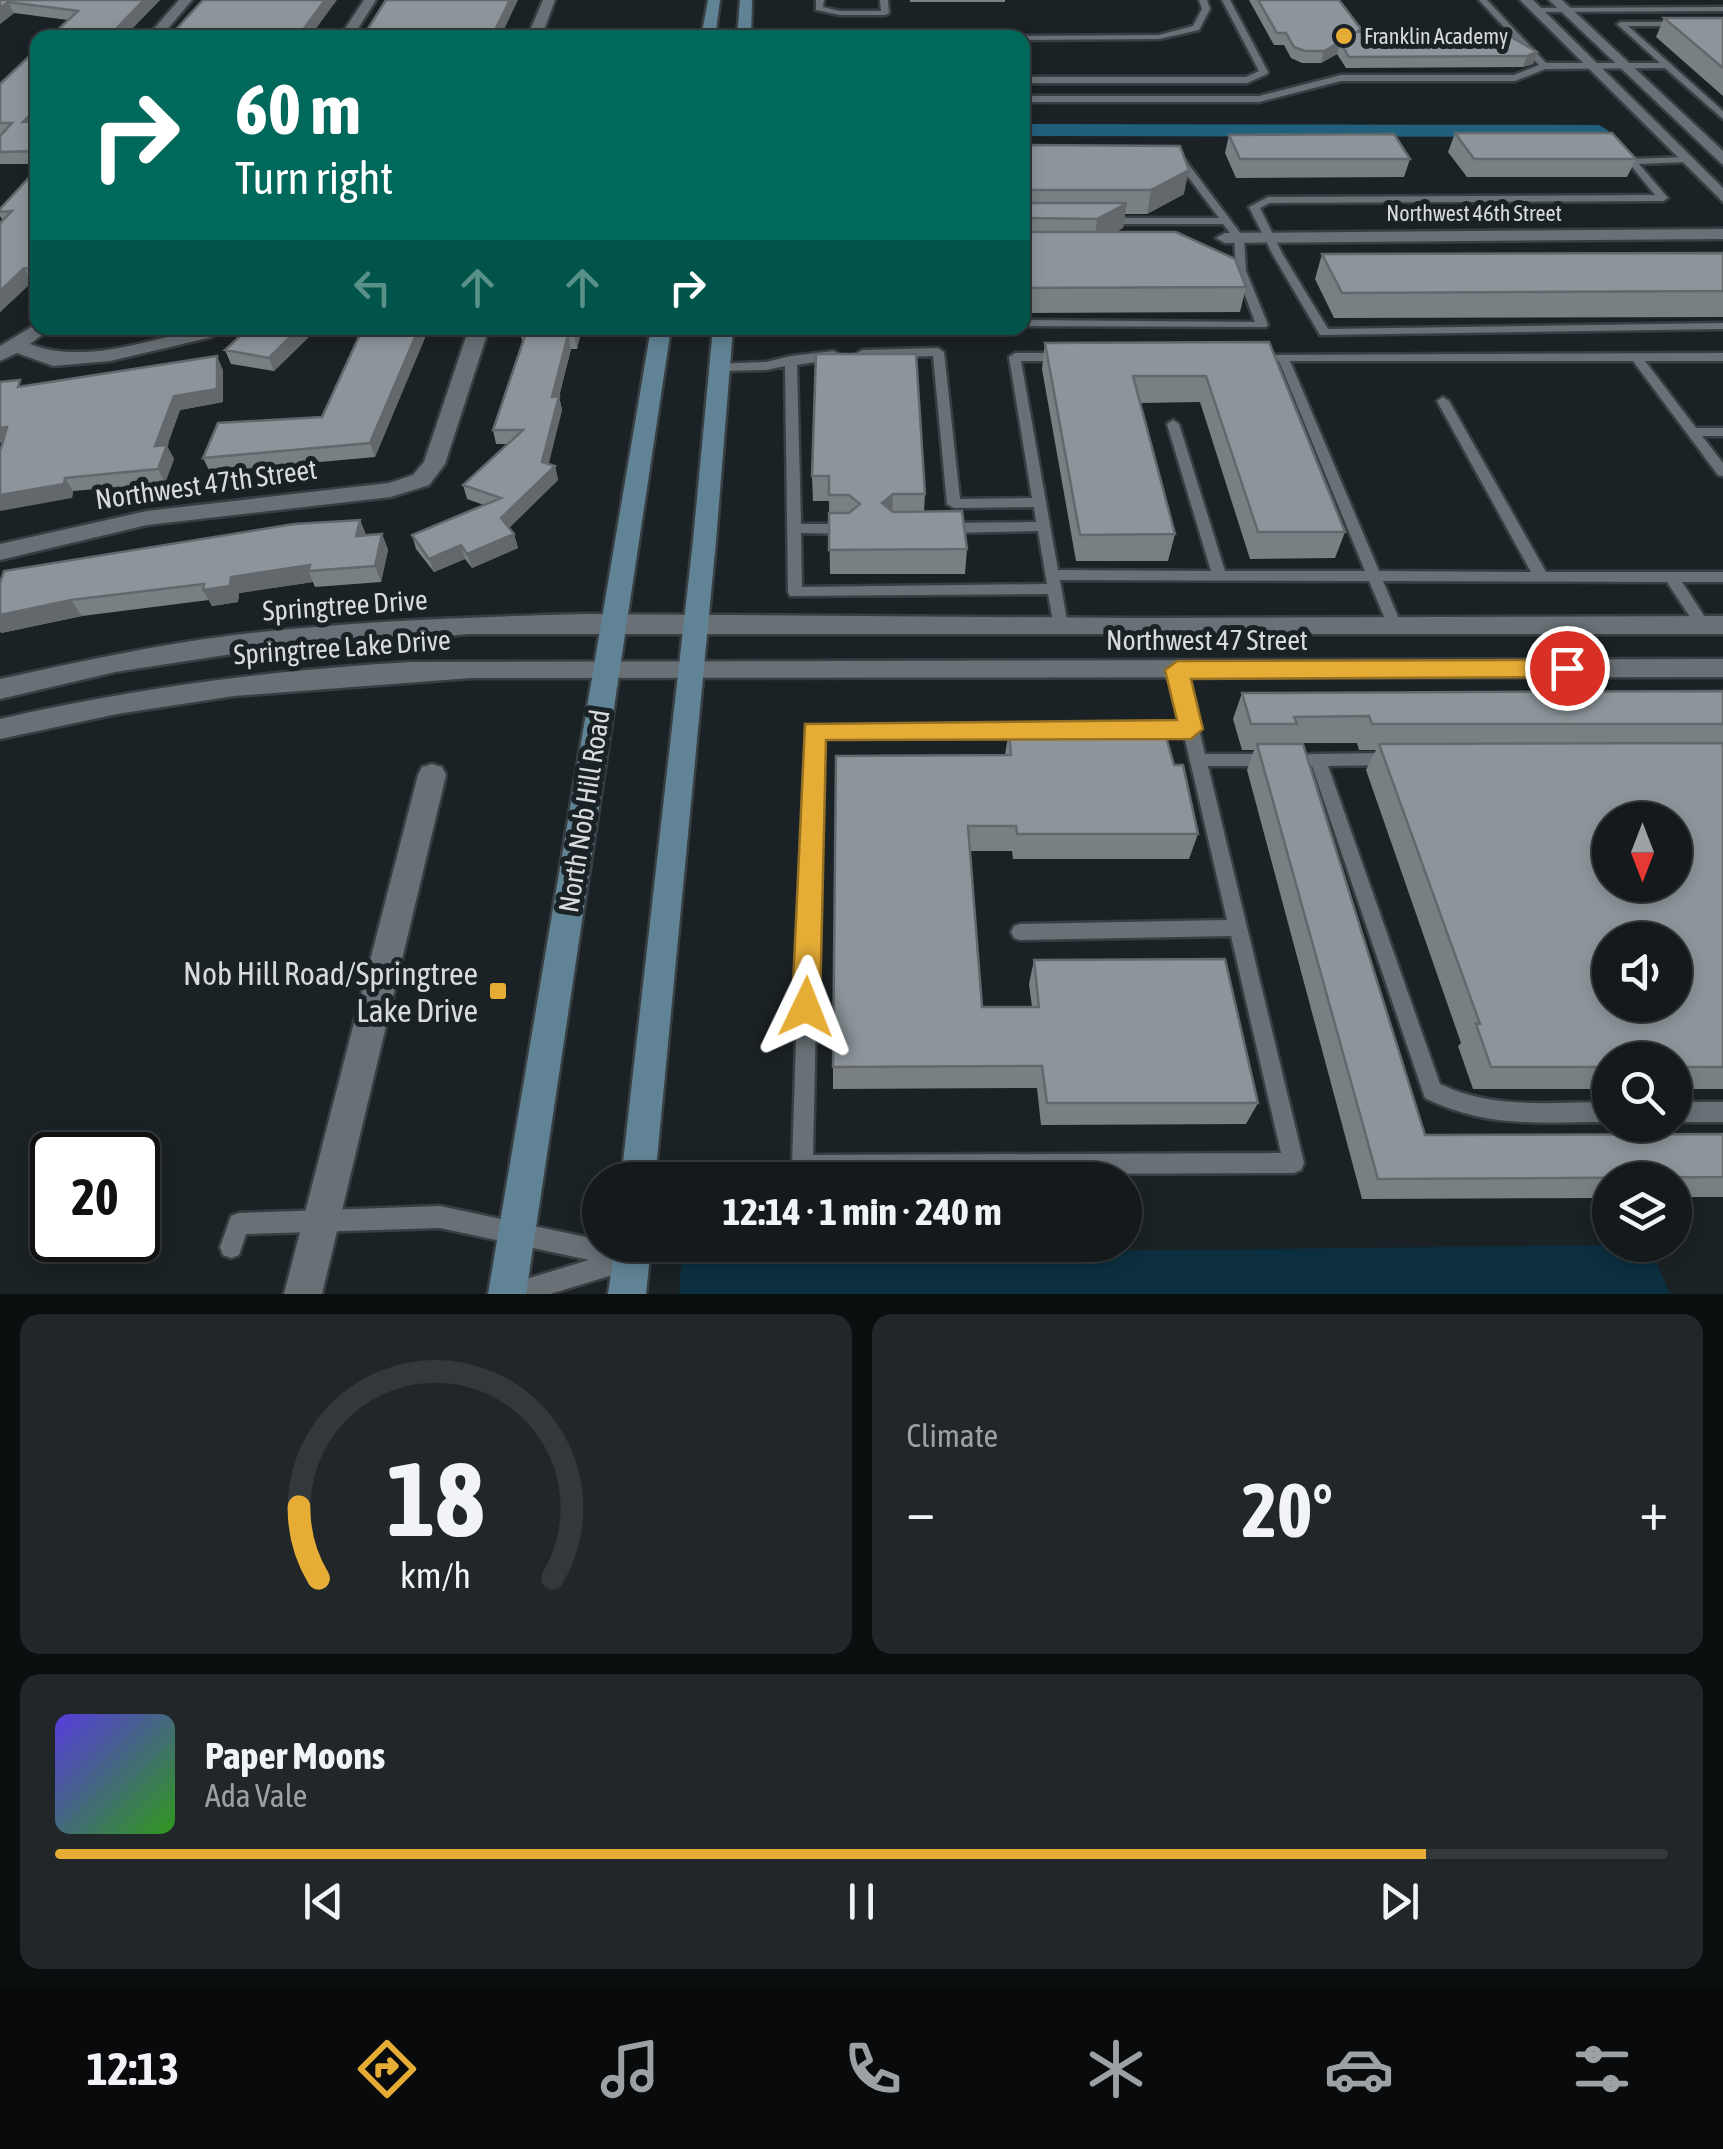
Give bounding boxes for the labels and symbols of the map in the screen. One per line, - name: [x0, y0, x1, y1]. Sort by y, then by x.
- place label: Franklin Academy: [1364, 23, 1508, 49]
- marker: Franklin Academy: [1333, 25, 1355, 47]
- street label: Northwest 46th Street: [1386, 200, 1562, 226]
- street label: Northwest 47th Street: [93, 453, 319, 515]
- street label: Springtree Drive: [262, 583, 428, 627]
- street label: Springtree Lake Drive: [232, 623, 452, 671]
- street label: Northwest 47 Street: [1106, 624, 1308, 656]
- pin: [1525, 626, 1610, 711]
- street label: North Nob Hill Road: [552, 707, 616, 915]
- north arrow: [1592, 802, 1692, 902]
- place label: Nob Hill Road/Springtree Lake Drive: [183, 955, 478, 1029]
- position arrow: [754, 955, 858, 1059]
- marker: Nob Hill Road/Springtree Lake Drive: [487, 980, 509, 1002]
- speed limit sign: 20: [30, 1132, 160, 1262]

